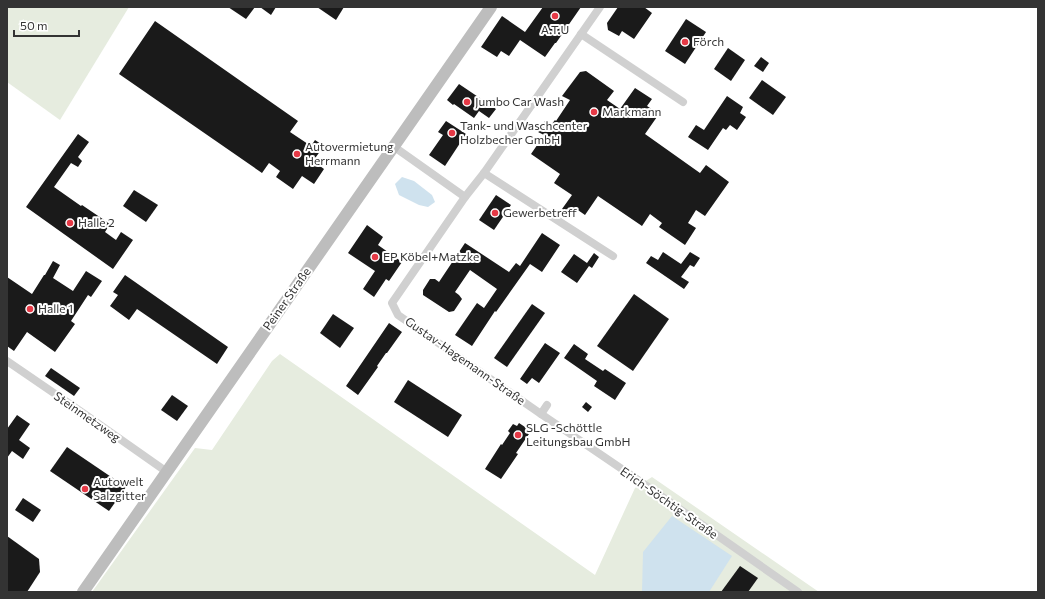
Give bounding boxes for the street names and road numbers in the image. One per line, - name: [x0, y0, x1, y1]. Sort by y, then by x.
- street label: Peiner Straße: [259, 264, 313, 333]
- street label: Gustav-Hagemann-Straße: [403, 313, 528, 407]
- street label: Steinmetzweg: [52, 388, 124, 445]
- street label: Erich-Söchtig-Straße: [618, 463, 721, 541]

